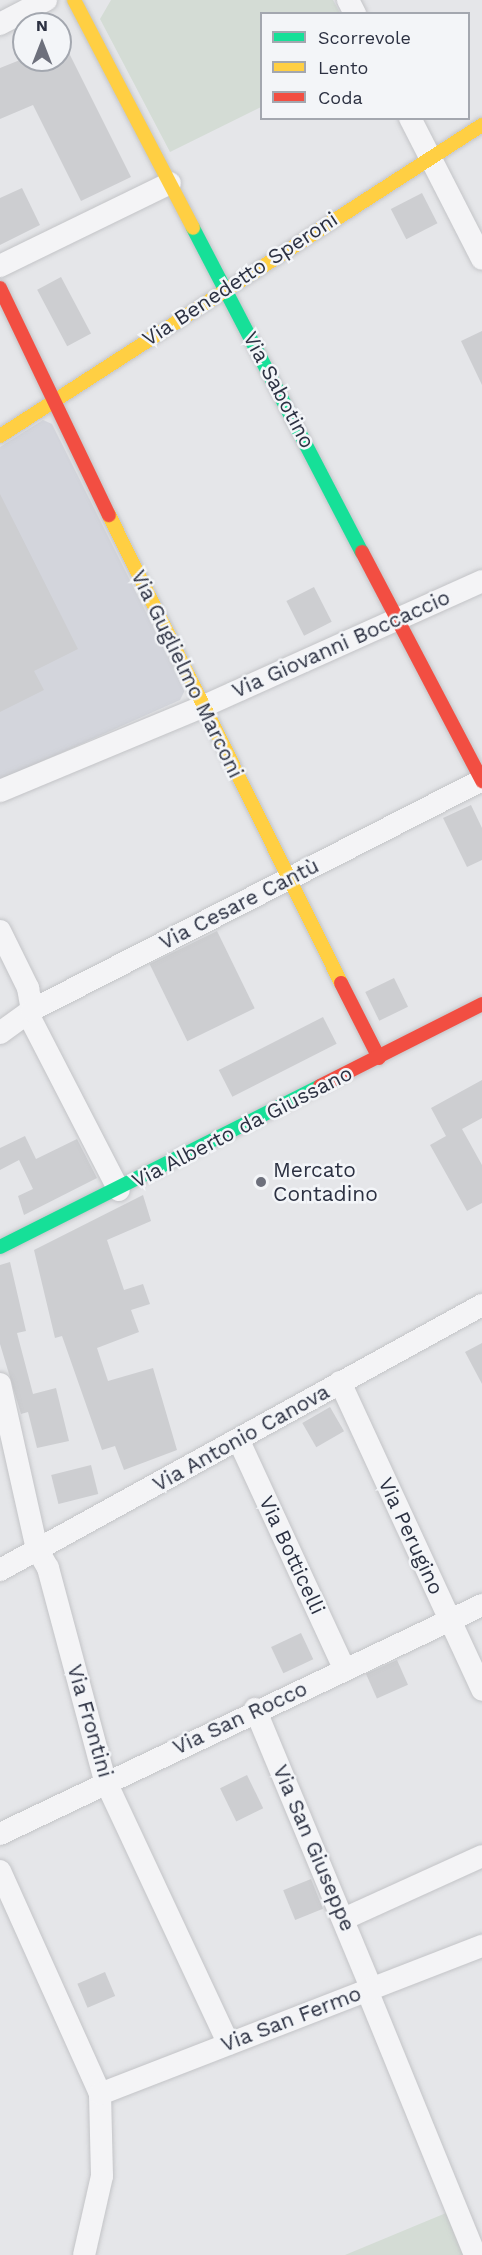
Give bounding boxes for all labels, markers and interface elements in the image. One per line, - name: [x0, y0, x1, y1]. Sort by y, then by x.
- north arrow: [12, 12, 72, 72]
- legend: [260, 12, 470, 120]
- text: N: [36, 16, 48, 35]
- text: Scorrevole: [318, 27, 411, 48]
- text: Lento: [318, 57, 368, 78]
- text: Coda: [318, 87, 363, 108]
- street label: Via Benedetto Speroni: [137, 206, 343, 352]
- street label: Via Sabotino: [238, 327, 320, 453]
- street label: Via Guglielmo Marconi: [126, 566, 248, 782]
- street label: Via Giovanni Boccaccio: [228, 584, 454, 704]
- street label: Via Cesare Cantù: [155, 853, 323, 955]
- street label: Via Alberto da Giussano: [127, 1060, 357, 1194]
- place label: Mercato Contadino: [273, 1157, 378, 1207]
- marker: Mercato Contadino: [254, 1175, 268, 1189]
- street label: Via Antonio Canova: [148, 1379, 334, 1497]
- street label: Via Perugino: [373, 1473, 449, 1599]
- street label: Via Botticelli: [253, 1491, 331, 1619]
- street label: Via Frontini: [62, 1661, 118, 1781]
- street label: Via San Rocco: [169, 1676, 311, 1760]
- street label: Via San Giuseppe: [267, 1761, 361, 1935]
- street label: Via San Fermo: [217, 1981, 365, 2057]

